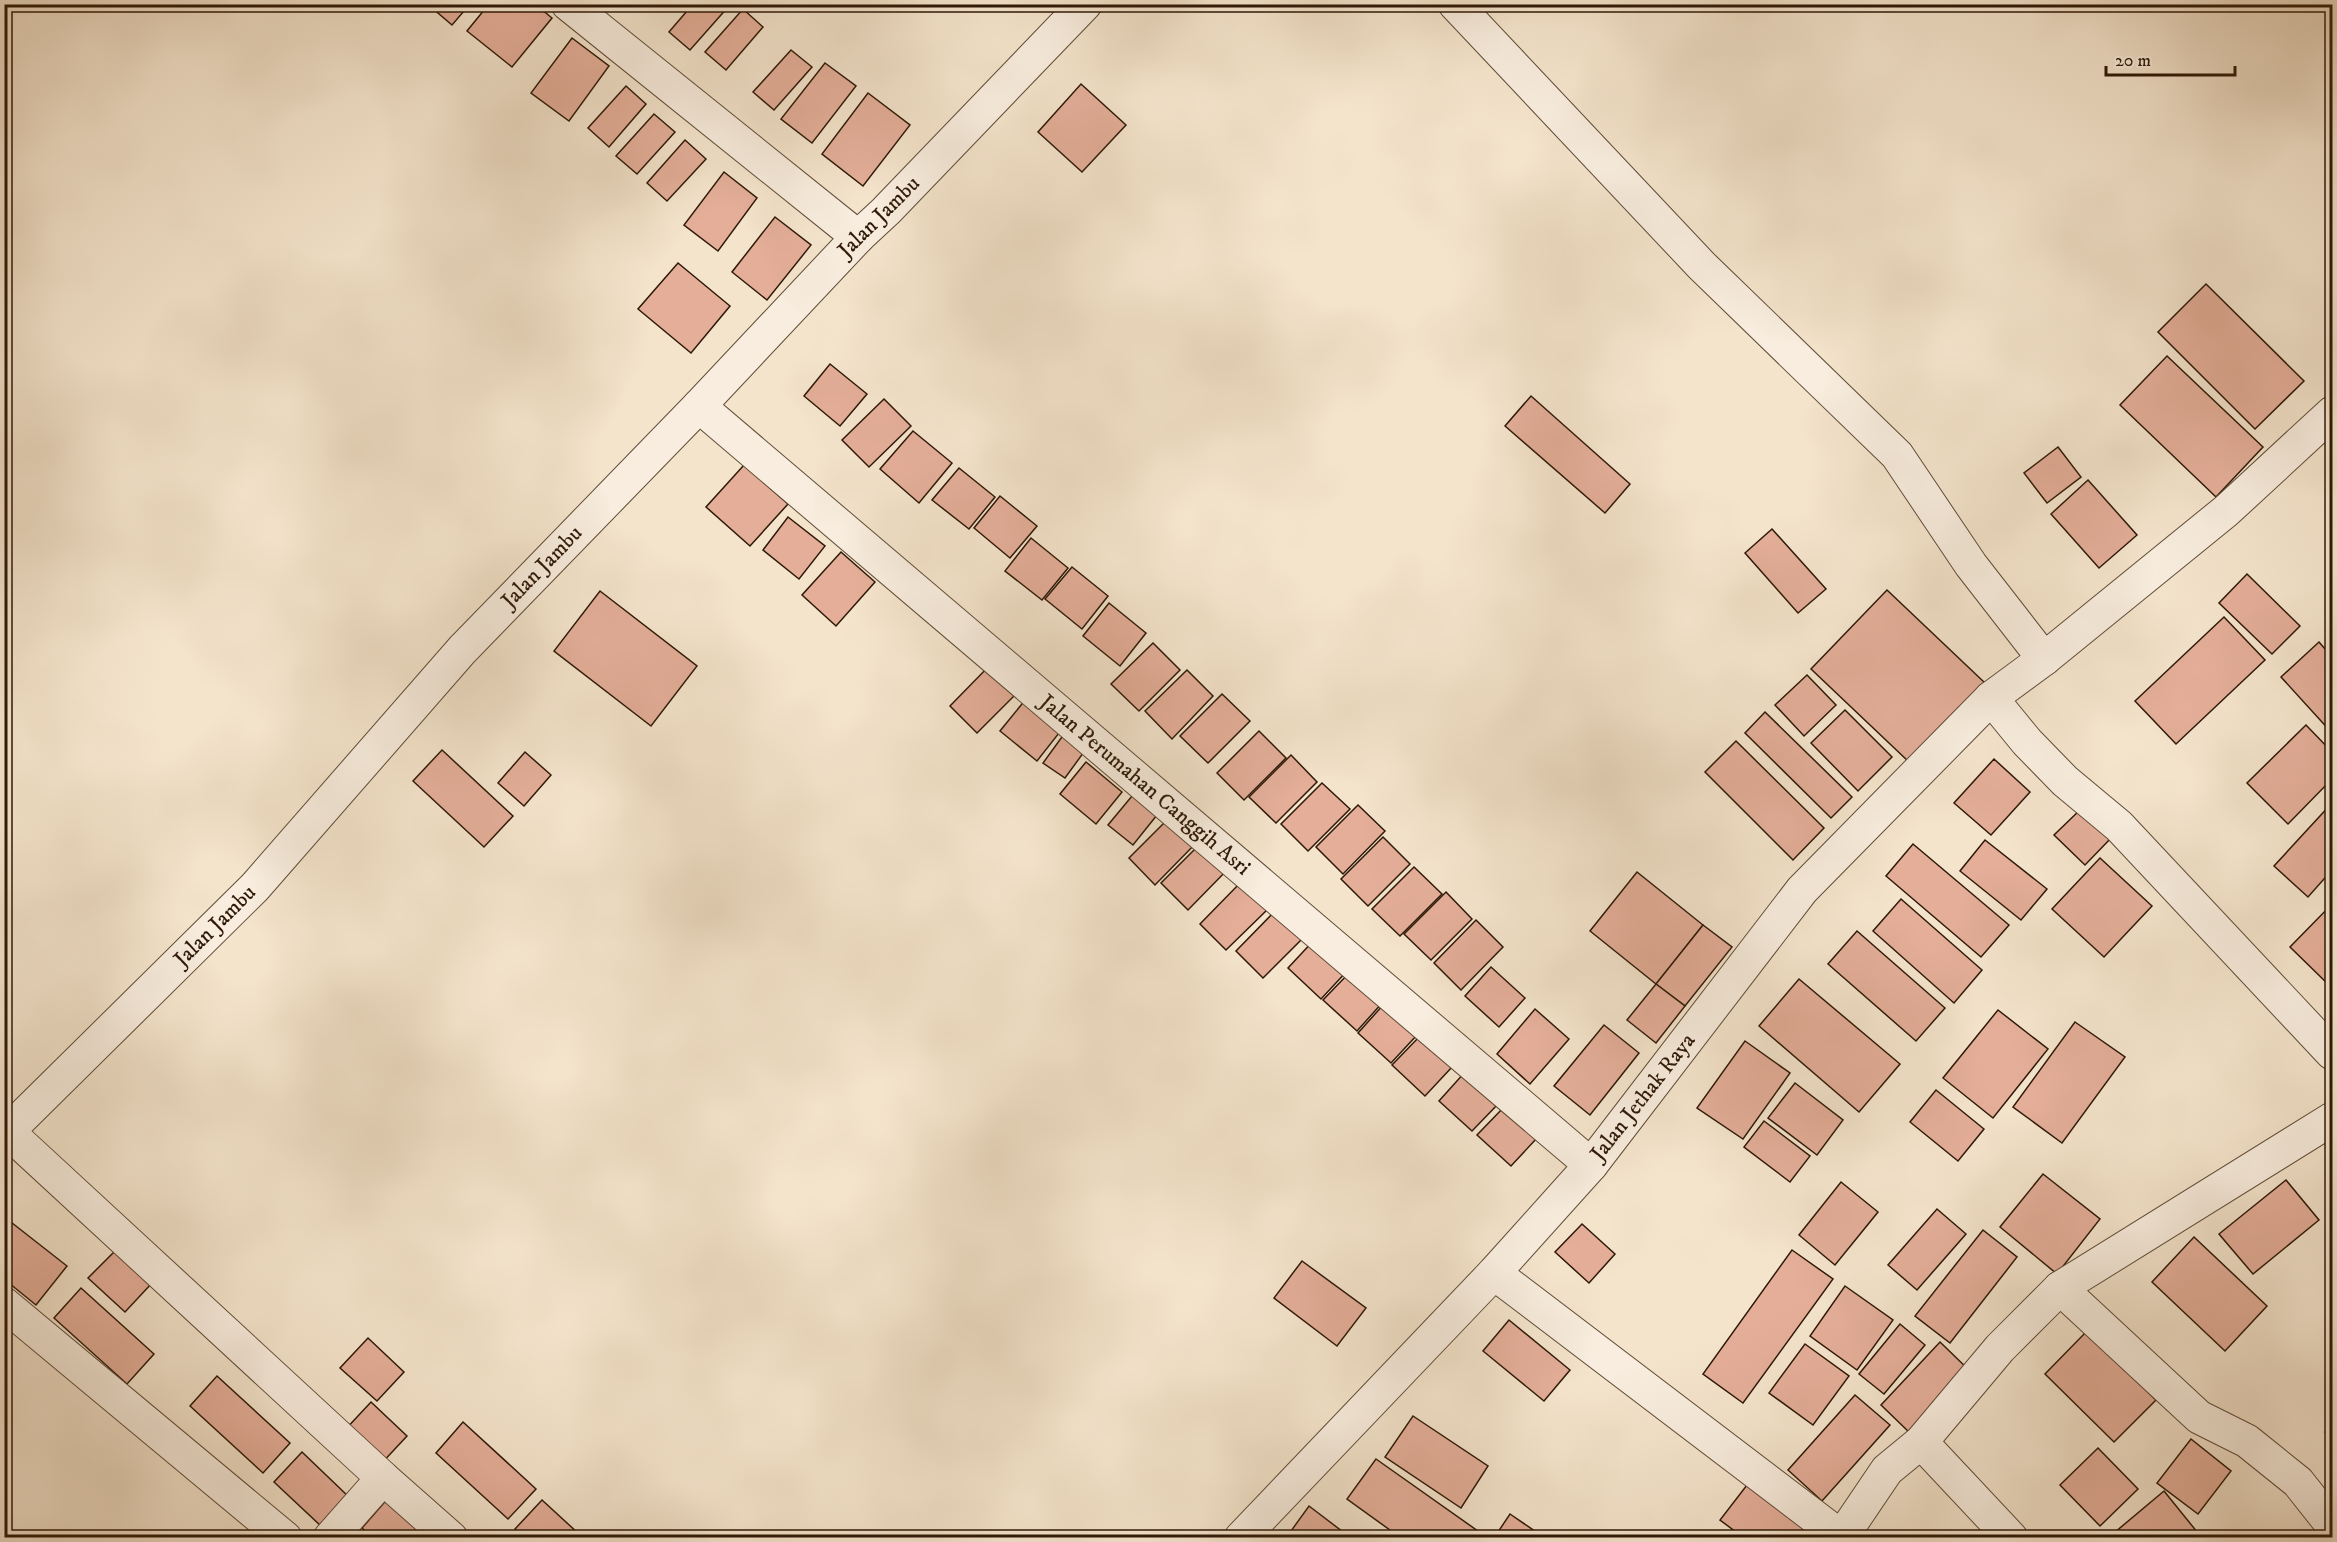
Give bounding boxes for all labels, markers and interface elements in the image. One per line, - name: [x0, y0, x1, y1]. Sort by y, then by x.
- scale bar: [2106, 39, 2235, 77]
- text: 20 m: [2115, 50, 2151, 72]
- street label: Jalan Jambu: [831, 170, 926, 265]
- street label: Jalan Jambu: [494, 520, 588, 616]
- street label: Jalan Perumahan Canggih Asri: [1032, 687, 1256, 881]
- street label: Jalan Jambu: [167, 879, 262, 974]
- street label: Jalan Jethak Raya: [1584, 1027, 1702, 1168]

